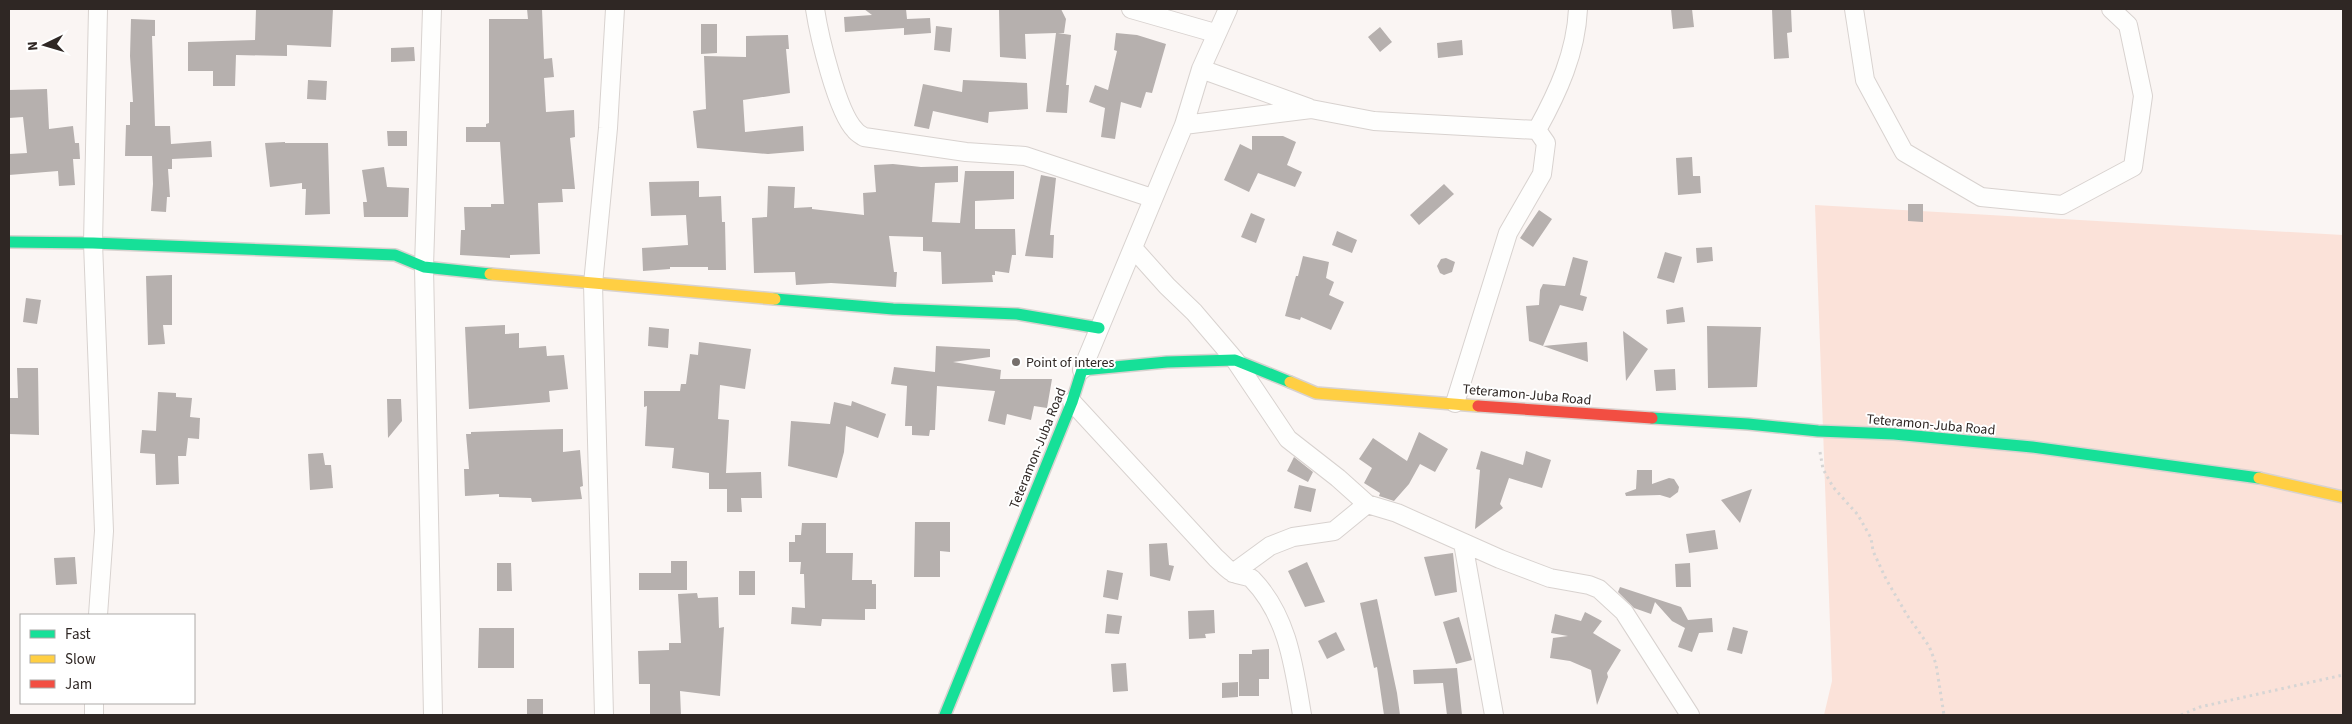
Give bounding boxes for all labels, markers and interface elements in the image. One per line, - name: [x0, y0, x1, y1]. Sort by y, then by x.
- north arrow: [20, 20, 70, 70]
- text: N: [23, 41, 43, 52]
- place label: Point of interes: [1026, 353, 1115, 373]
- marker: Point of interes: [1010, 356, 1022, 368]
- street label: Teteramon-Juba Road: [1462, 379, 1592, 411]
- street label: Teteramon-Juba Road: [1004, 385, 1071, 512]
- street label: Teteramon-Juba Road: [1866, 409, 1996, 441]
- legend: [20, 614, 195, 704]
- text: Fast: [65, 624, 91, 645]
- text: Slow: [65, 649, 96, 670]
- text: Jam: [65, 674, 92, 695]

